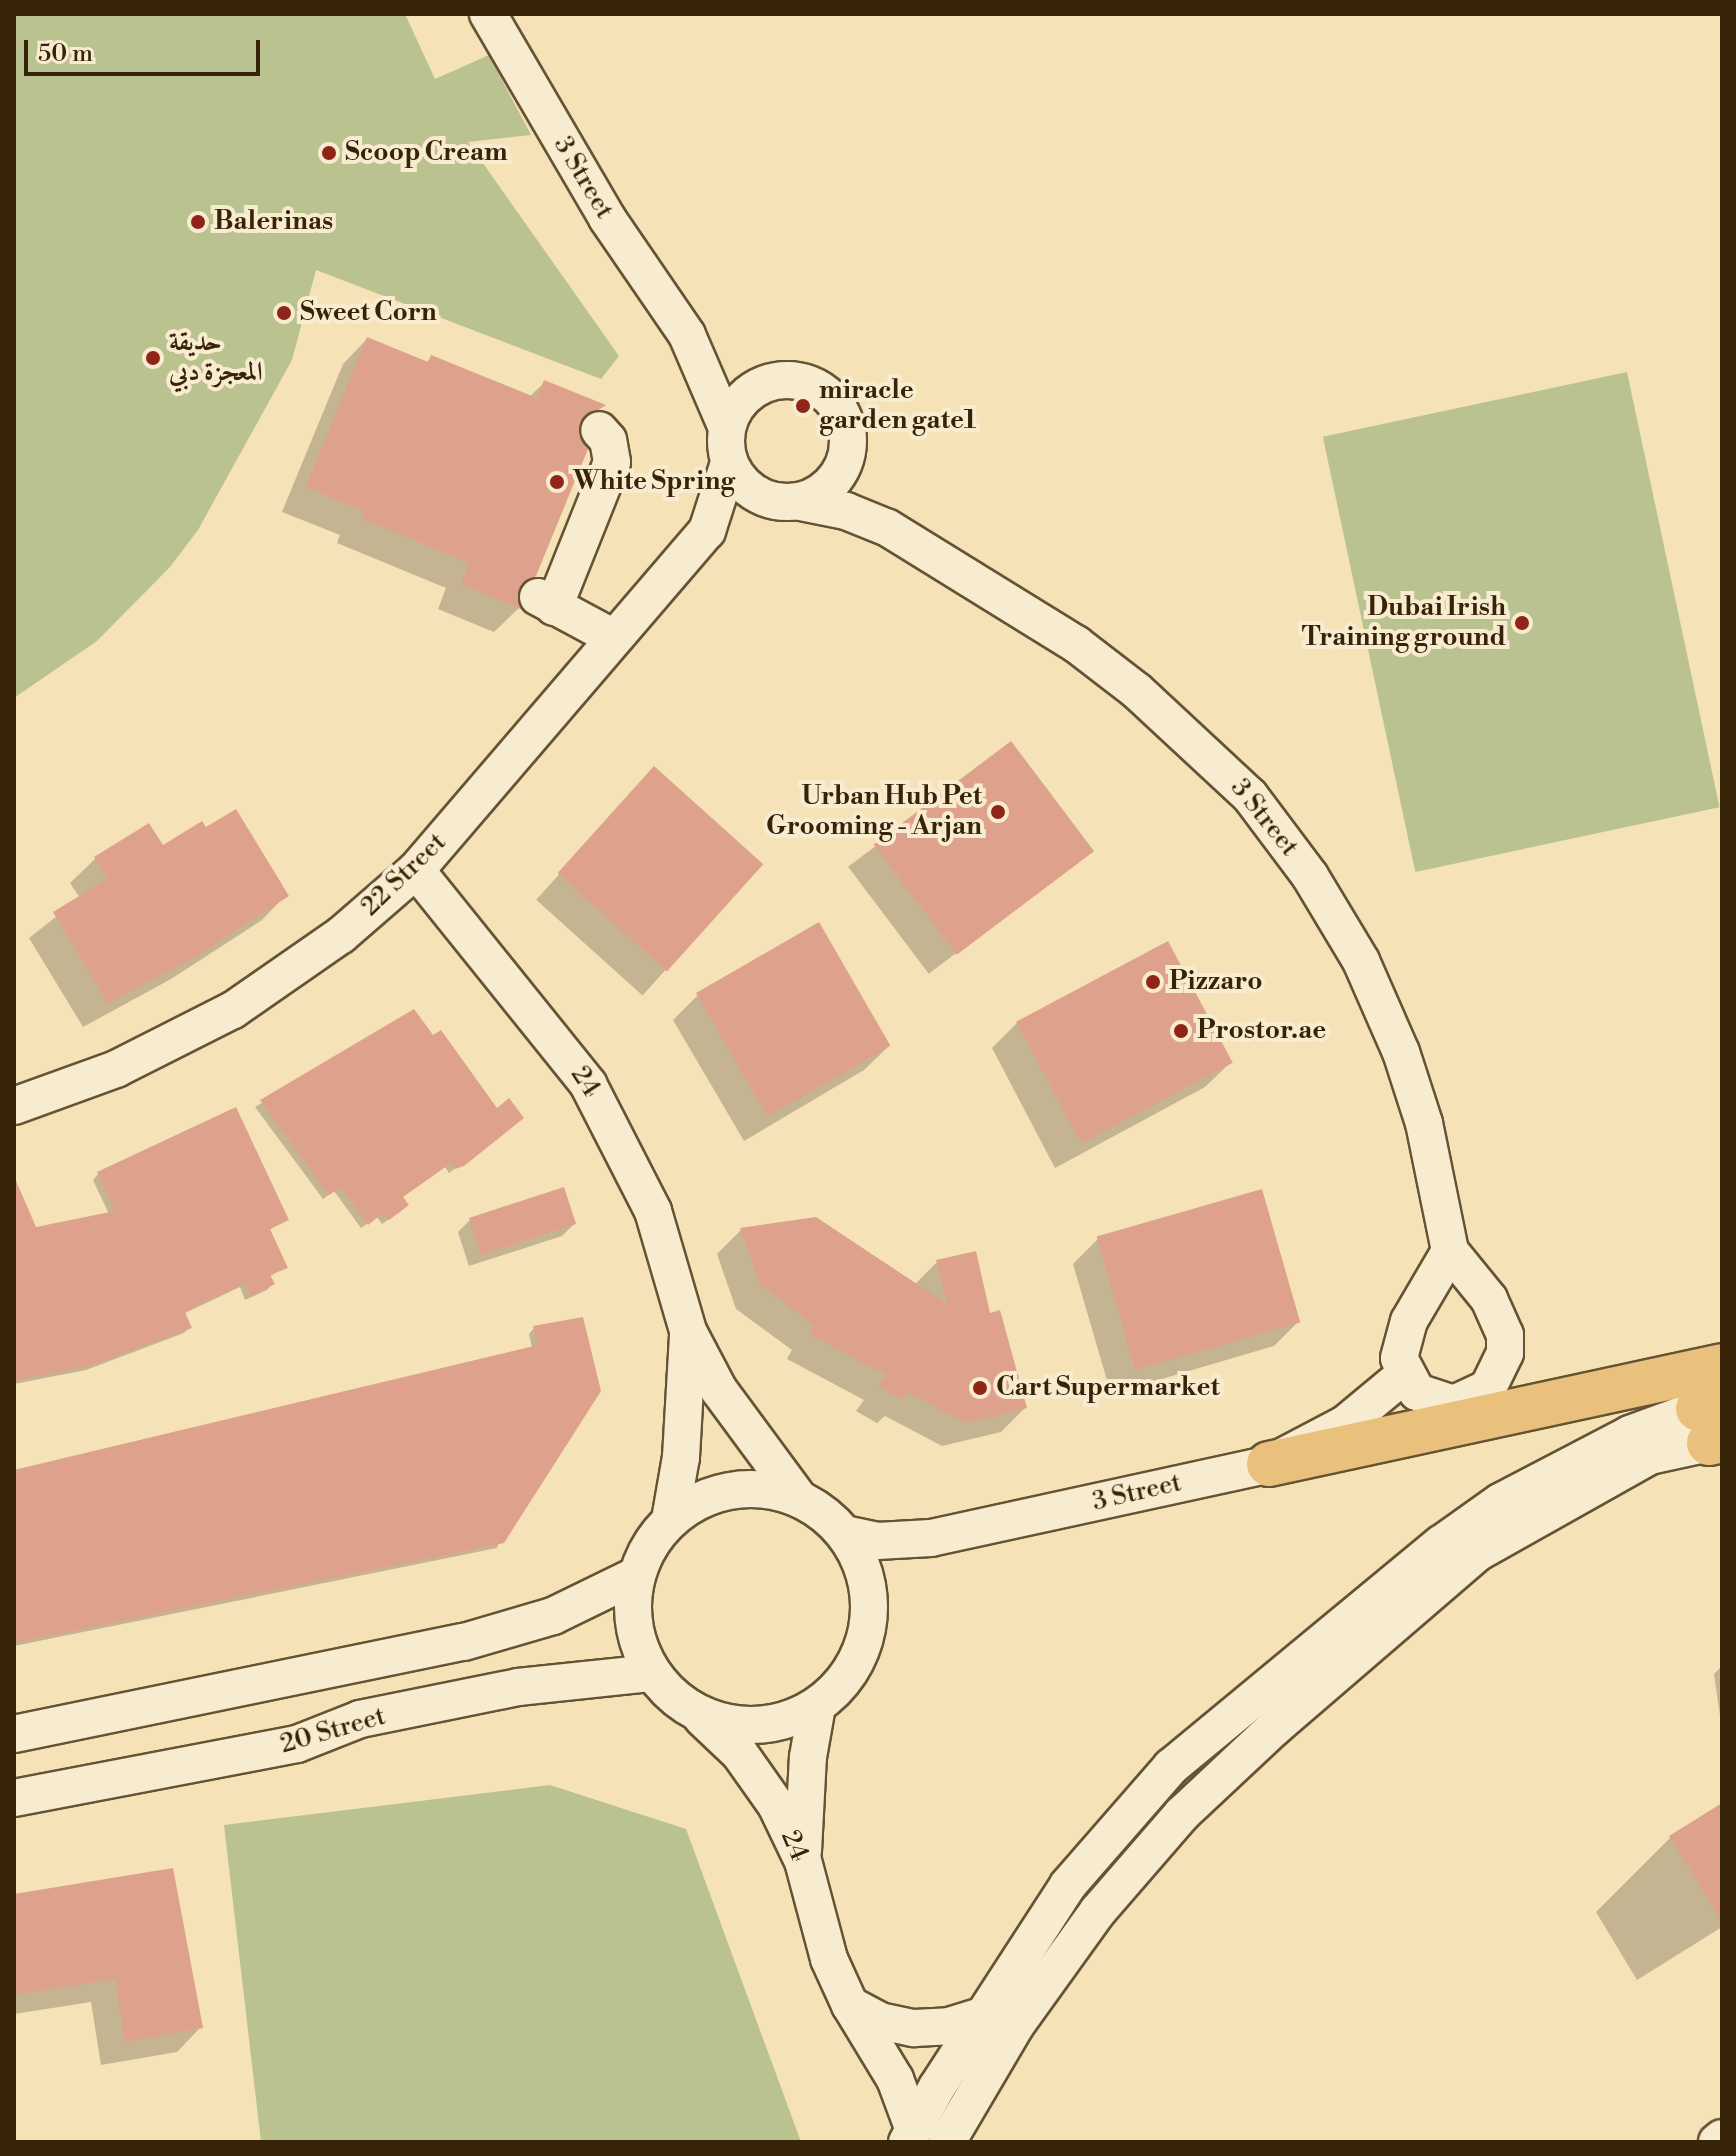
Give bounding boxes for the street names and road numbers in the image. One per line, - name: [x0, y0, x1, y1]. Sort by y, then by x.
- street label: 3 Street: [546, 131, 620, 225]
- street label: 3 Street: [1223, 773, 1305, 863]
- street label: 22 Street: [355, 827, 453, 923]
- street label: 24: [564, 1061, 606, 1103]
- street label: 3 Street: [1089, 1468, 1185, 1518]
- street label: 20 Street: [277, 1701, 389, 1761]
- street label: 24: [774, 1826, 814, 1866]

